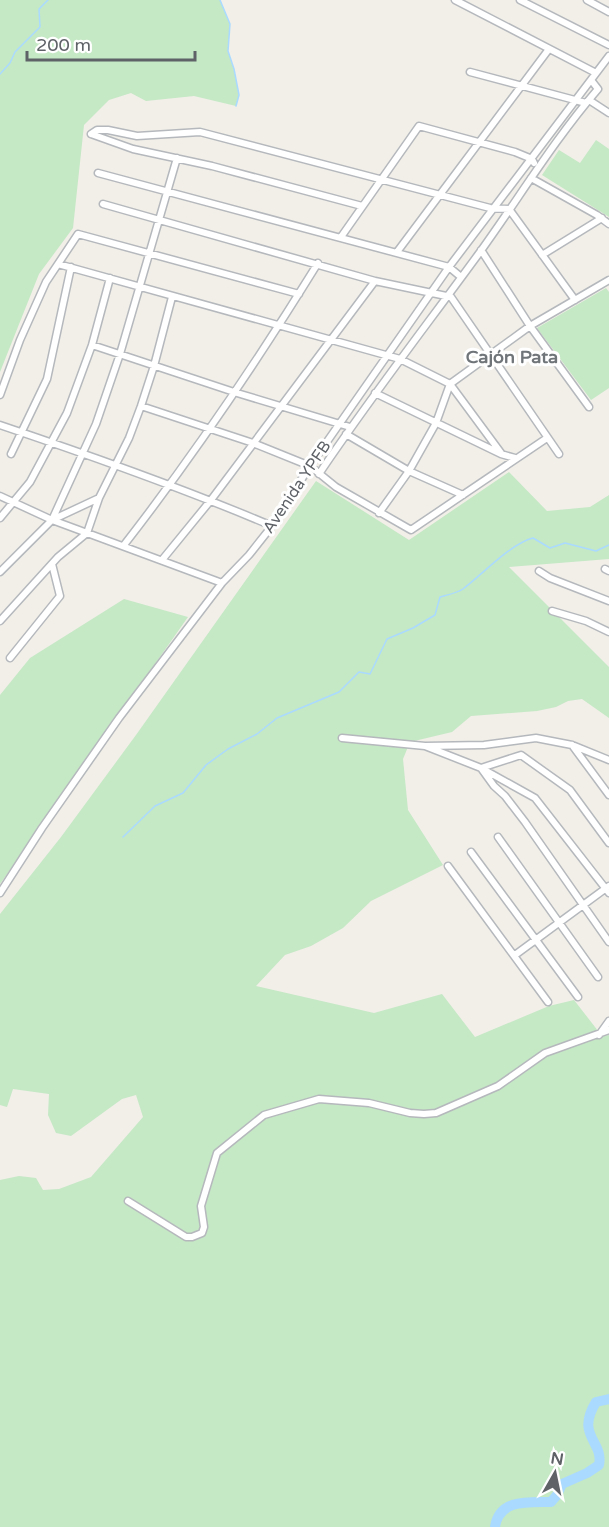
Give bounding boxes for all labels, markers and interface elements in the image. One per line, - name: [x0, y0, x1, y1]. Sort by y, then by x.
- scale bar: [27, 24, 195, 62]
- text: 200 m: [36, 34, 91, 56]
- district label: Cajón Pata: [466, 346, 558, 368]
- street label: Avenida YPFB: [259, 437, 335, 537]
- north arrow: [525, 1443, 585, 1503]
- text: N: [549, 1448, 565, 1470]

